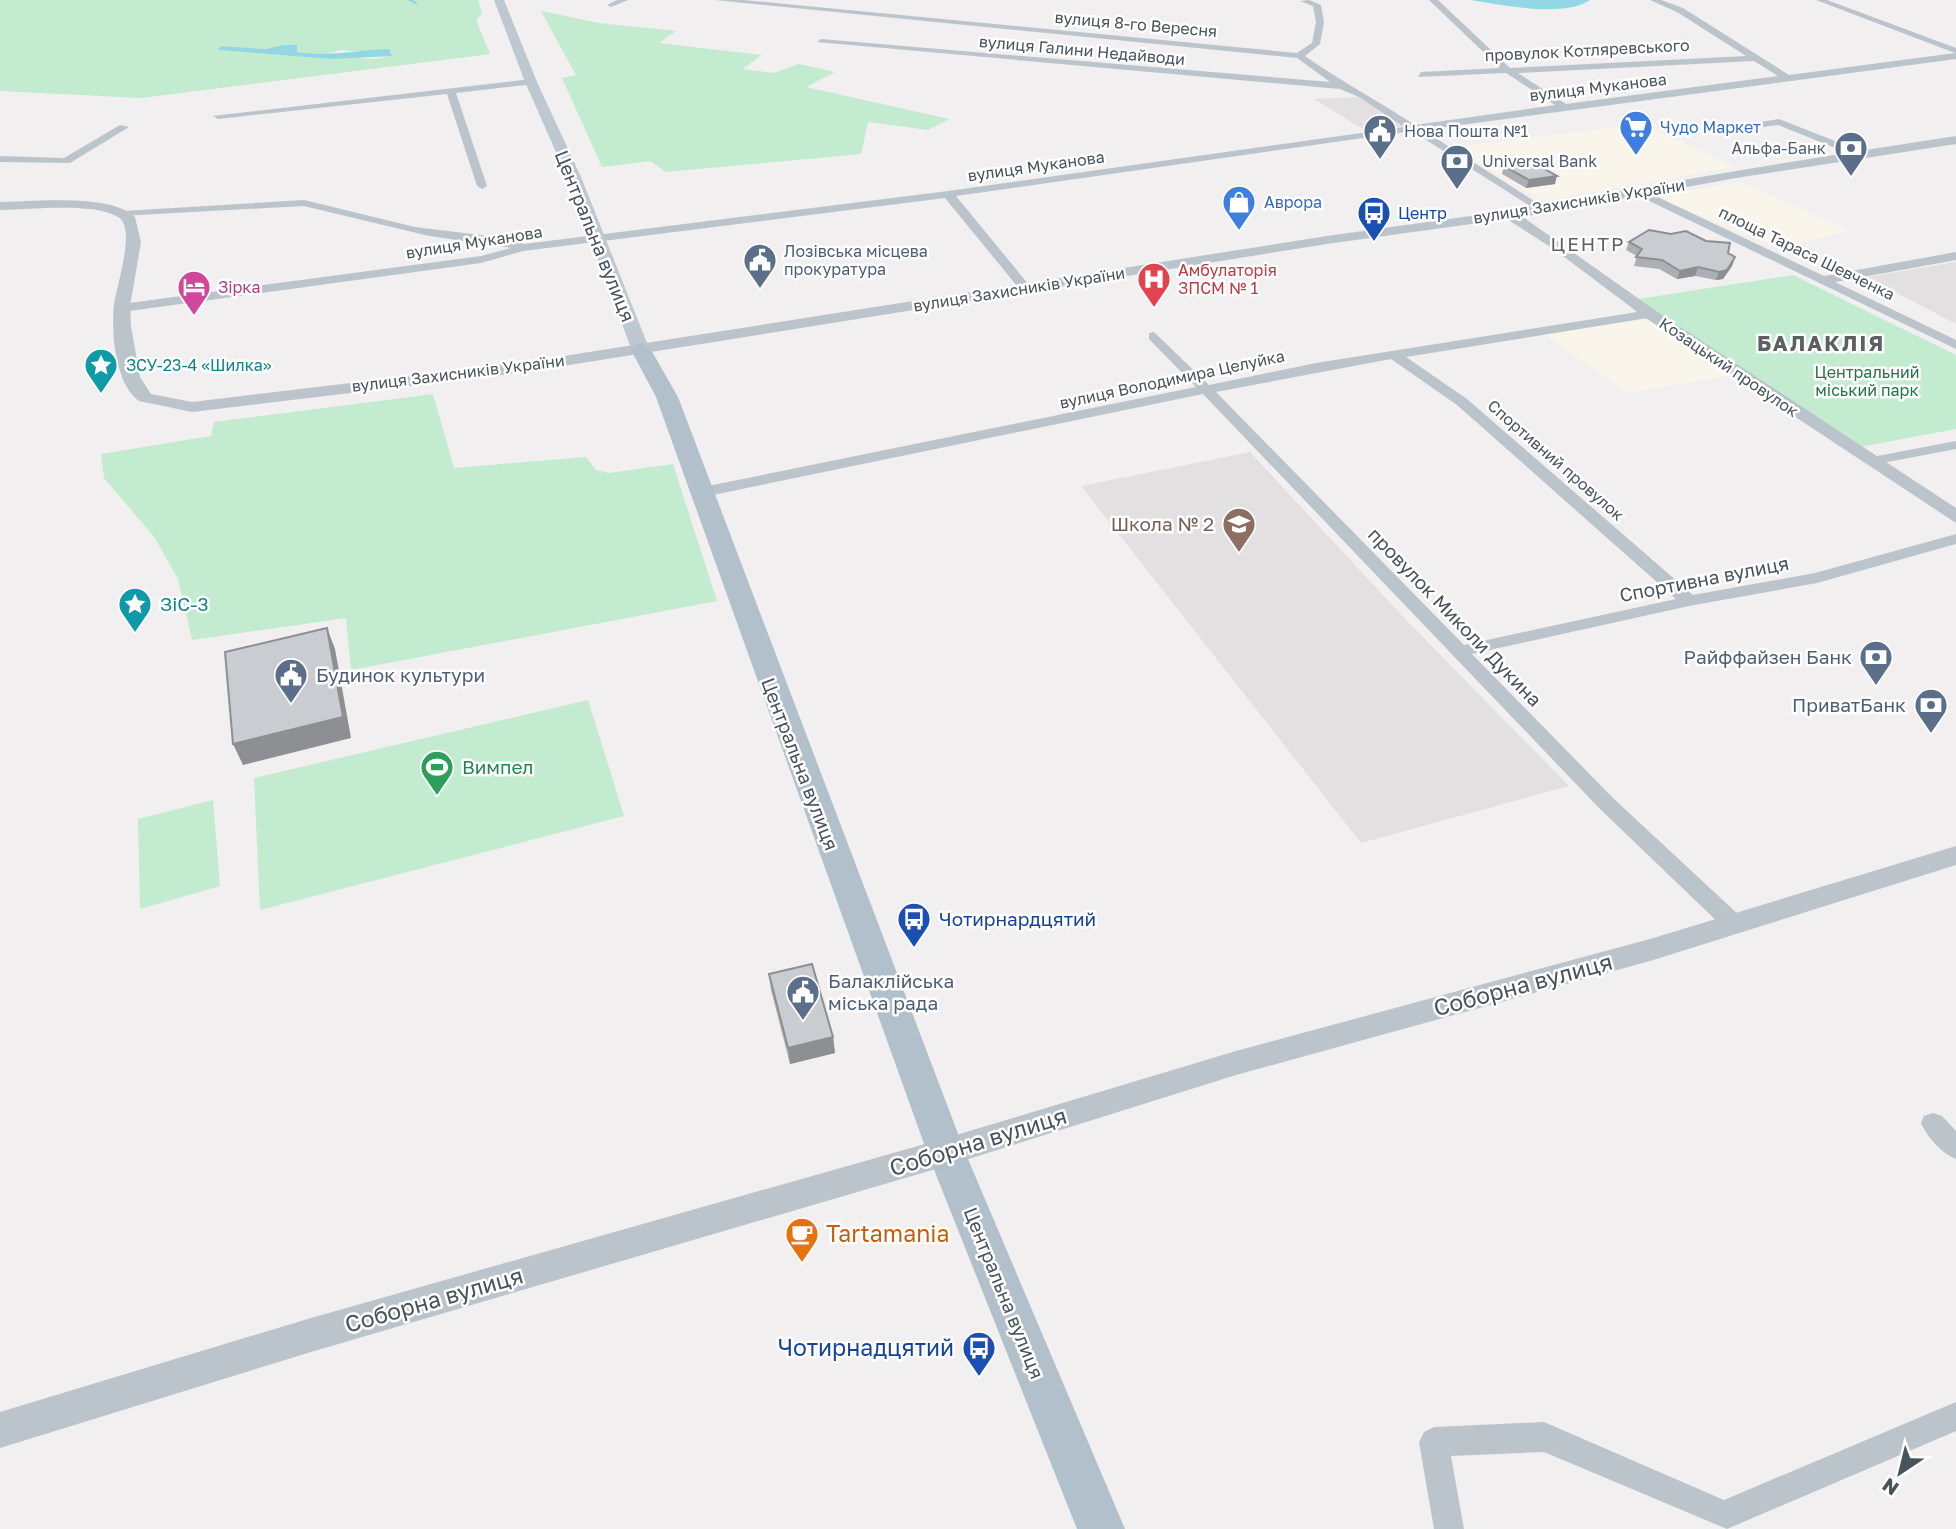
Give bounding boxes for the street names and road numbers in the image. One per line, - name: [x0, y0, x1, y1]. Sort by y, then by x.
- street label: вулиця 8-го Вересня: [1054, 7, 1218, 41]
- street label: вулиця Галини Недайводи: [978, 31, 1186, 69]
- street label: провулок Котляревського: [1484, 35, 1690, 65]
- street label: вулиця Муканова: [1528, 69, 1668, 105]
- street label: вулиця Муканова: [966, 146, 1106, 186]
- street label: Центральна вулиця: [551, 147, 640, 325]
- street label: вулиця Захисників України: [1472, 174, 1686, 228]
- street label: площа Тараса Шевченка: [1716, 202, 1898, 304]
- street label: вулиця Муканова: [404, 221, 544, 263]
- street label: вулиця Захисників України: [912, 262, 1126, 316]
- street label: Козацький провулок: [1656, 313, 1802, 421]
- street label: вулиця Володимира Целуйка: [1058, 345, 1286, 413]
- street label: вулиця Захисників України: [350, 350, 566, 396]
- street label: Спортивний провулок: [1484, 395, 1628, 525]
- street label: провулок Миколи Дукина: [1364, 523, 1547, 711]
- street label: Спортивна вулиця: [1617, 551, 1791, 606]
- street label: Центральна вулиця: [757, 674, 844, 853]
- street label: Соборна вулиця: [1430, 947, 1615, 1021]
- street label: Соборна вулиця: [886, 1101, 1070, 1181]
- street label: Центральна вулиця: [960, 1204, 1049, 1382]
- street label: Соборна вулиця: [341, 1260, 526, 1338]

